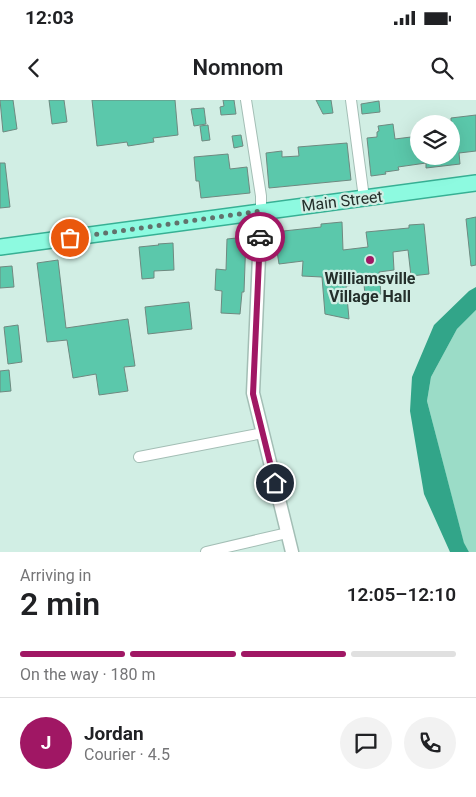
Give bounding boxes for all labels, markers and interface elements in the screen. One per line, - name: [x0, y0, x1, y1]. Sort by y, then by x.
- text: 12:03: [25, 6, 74, 29]
- icon: back: [20, 54, 48, 82]
- icon: search: [428, 54, 456, 82]
- text: Nomnom: [193, 55, 283, 80]
- map controls: [410, 115, 460, 165]
- button: layers: [410, 115, 460, 165]
- street label: Main Street: [300, 187, 384, 215]
- courier: [235, 212, 285, 262]
- pin: [49, 217, 91, 259]
- icon: car: [246, 223, 274, 251]
- icon: bag: [56, 224, 84, 252]
- marker: Williamsville Village Hall: [364, 254, 376, 266]
- place label: Williamsville Village Hall: [324, 269, 416, 306]
- pin: [254, 462, 296, 504]
- icon: home: [261, 469, 289, 497]
- text: Arriving in: [20, 566, 91, 585]
- text: 12:05–12:10: [347, 583, 456, 606]
- text: 2 min: [20, 585, 100, 623]
- text: On the way · 180 m: [20, 665, 156, 684]
- button: chat: [340, 717, 392, 769]
- button: phone: [404, 717, 456, 769]
- text: Jordan: [84, 722, 144, 745]
- text: J: [41, 731, 51, 754]
- text: Courier · 4.5: [84, 745, 170, 764]

